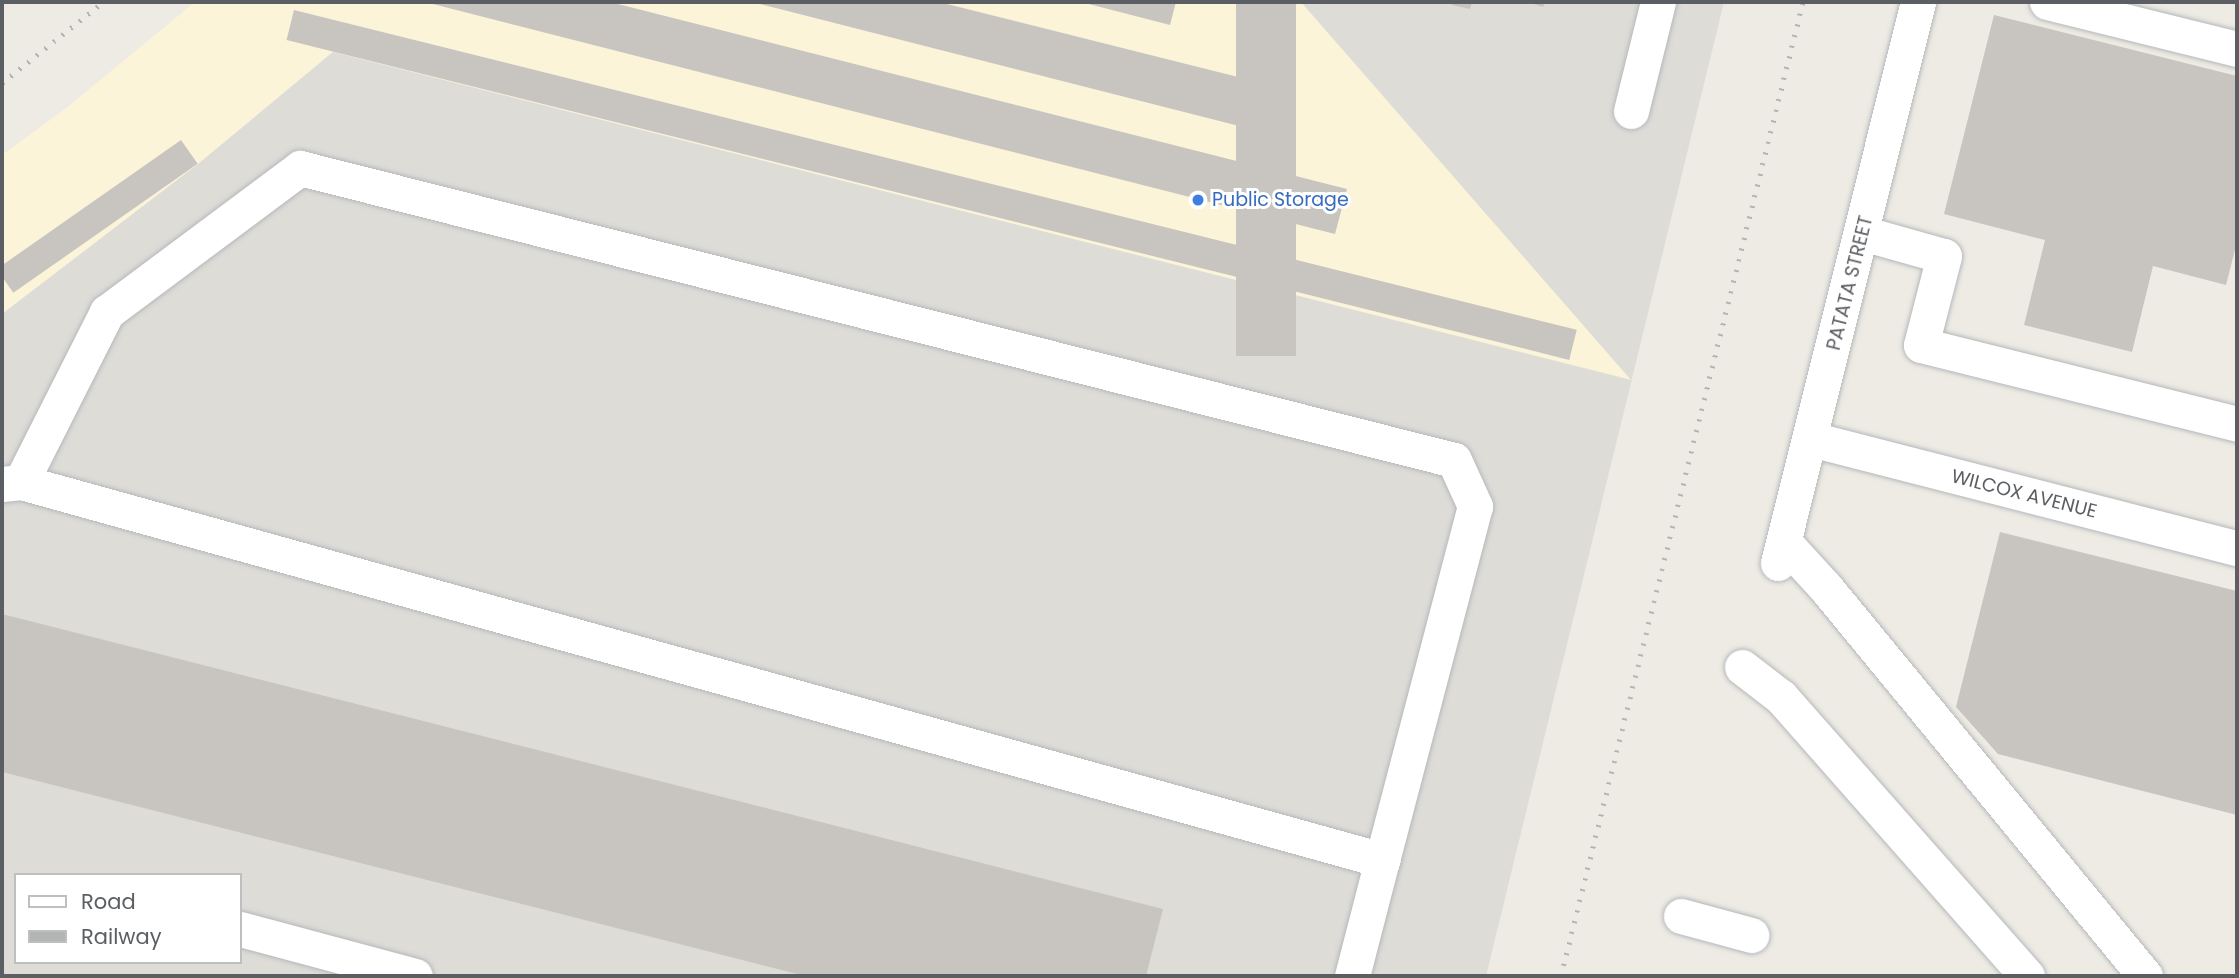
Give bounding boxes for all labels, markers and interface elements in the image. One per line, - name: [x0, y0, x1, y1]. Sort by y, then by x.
- place label: Public Storage: [1212, 189, 1349, 211]
- marker: Public Storage: [1190, 192, 1206, 208]
- street label: PATATA STREET: [1822, 213, 1878, 353]
- street label: WILCOX AVENUE: [1949, 465, 2099, 523]
- legend: [14, 873, 242, 964]
- text: Road: [81, 887, 136, 916]
- text: Railway: [81, 922, 162, 951]

